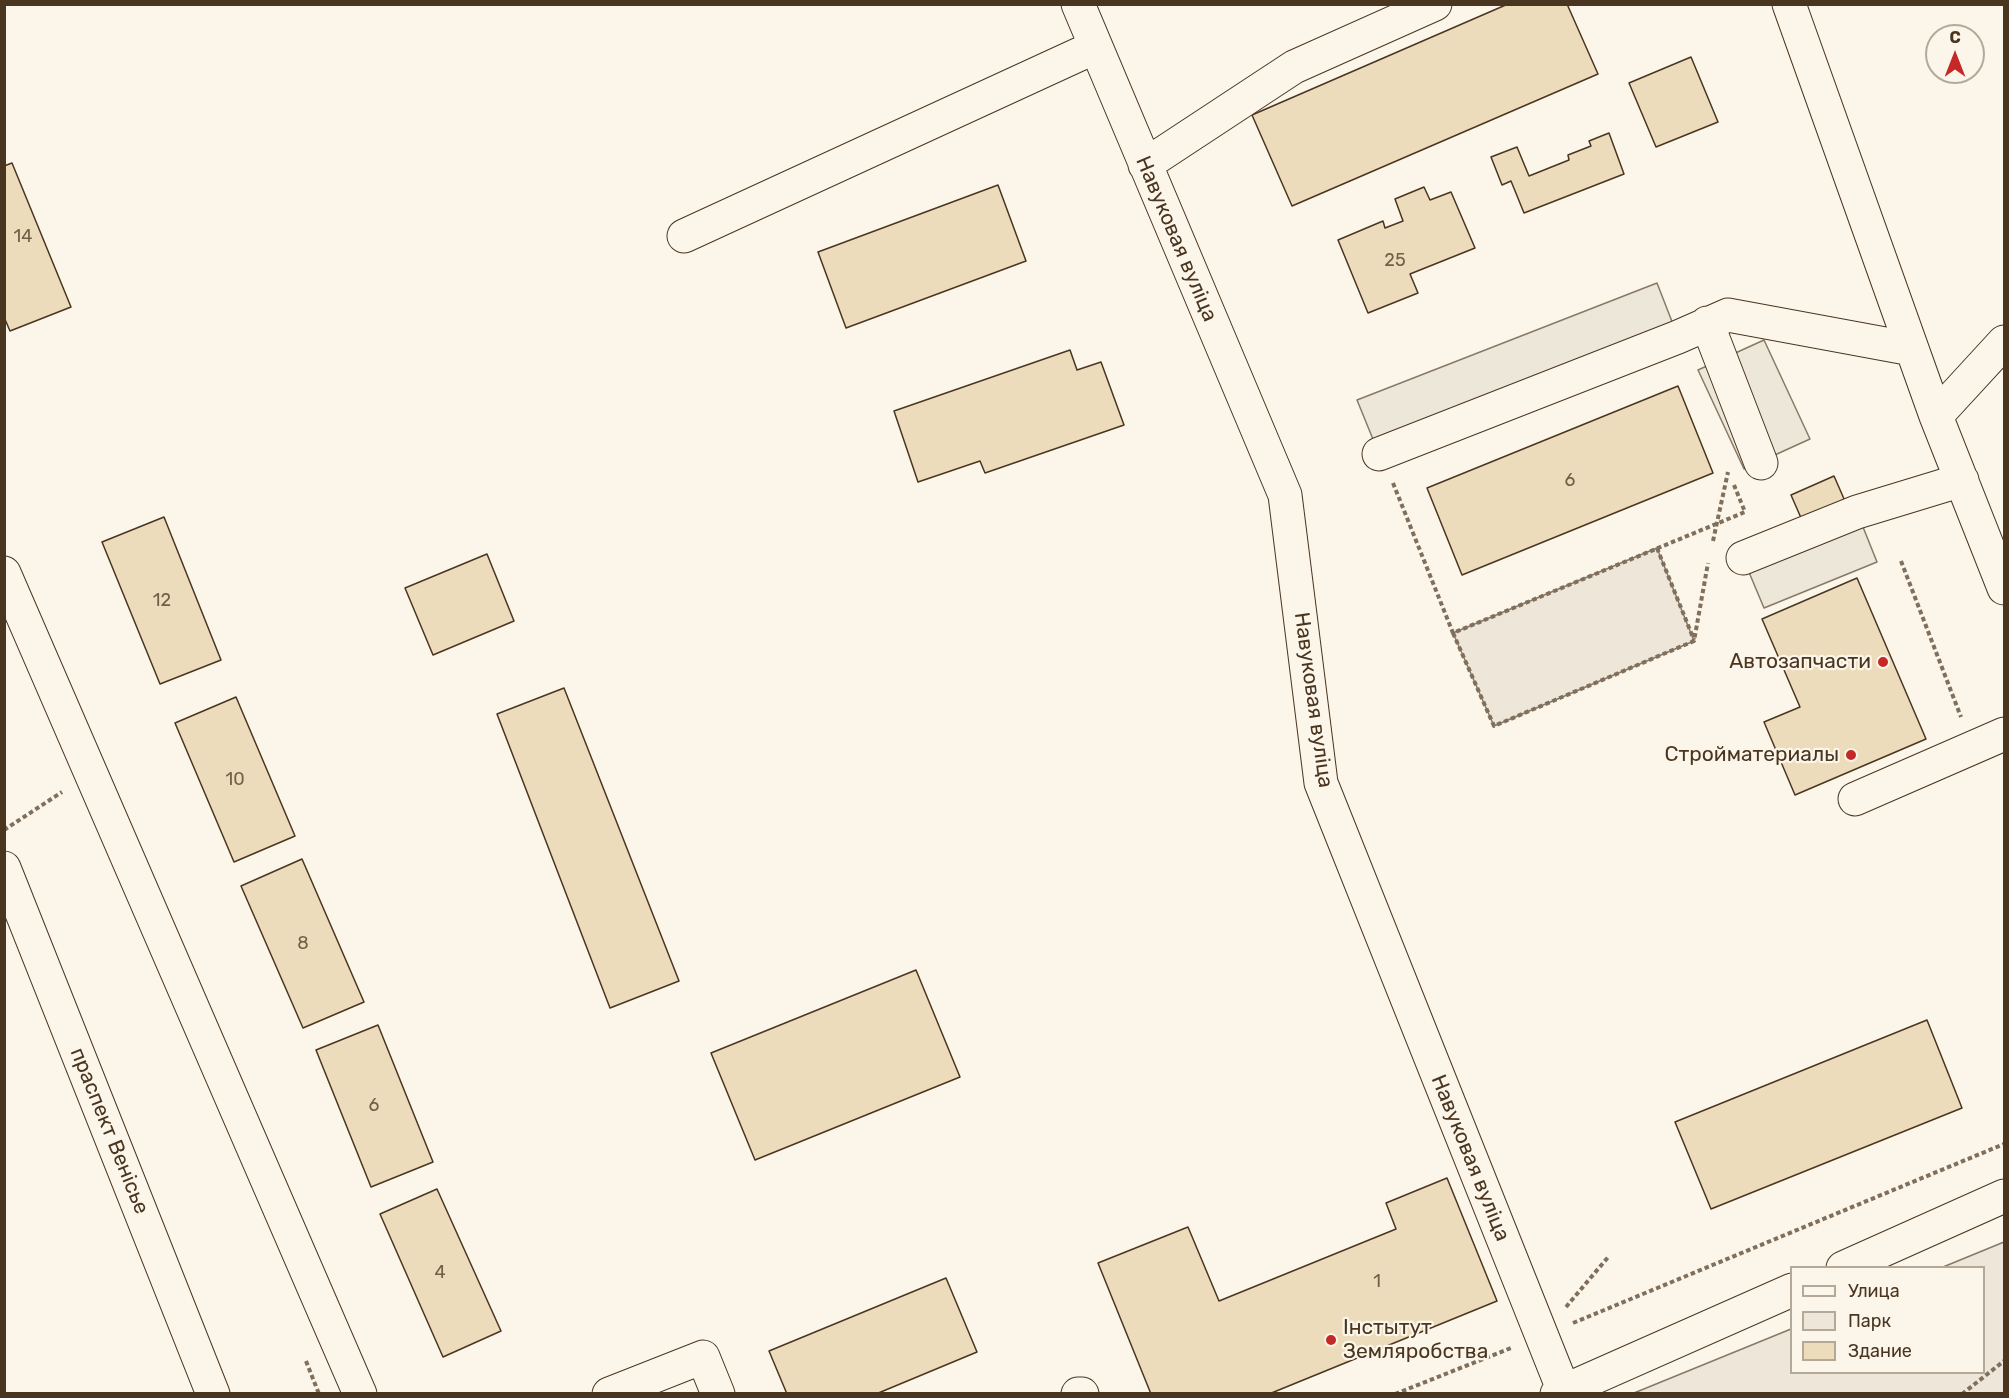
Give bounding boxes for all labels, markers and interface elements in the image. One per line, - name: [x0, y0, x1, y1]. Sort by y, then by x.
- north arrow: [1925, 24, 1985, 84]
- text: С: [1949, 28, 1961, 47]
- street label: Навуковая вуліца: [1130, 153, 1222, 325]
- house number: 14: [14, 226, 32, 248]
- house number: 25: [1384, 250, 1406, 272]
- house number: 6: [1565, 470, 1575, 492]
- house number: 12: [153, 590, 171, 612]
- street label: Навуковая вуліца: [1288, 611, 1338, 789]
- place label: Автозапчасти: [1729, 649, 1871, 675]
- marker: Автозапчасти: [1876, 655, 1890, 669]
- place label: Стройматериалы: [1665, 742, 1839, 768]
- marker: Стройматериалы: [1844, 748, 1858, 762]
- house number: 10: [225, 769, 245, 791]
- house number: 8: [297, 933, 309, 955]
- street label: праспект Венісье: [64, 1044, 154, 1218]
- street label: Навуковая вуліца: [1425, 1071, 1515, 1245]
- house number: 6: [369, 1095, 379, 1117]
- house number: 4: [434, 1262, 446, 1284]
- legend: [1790, 1266, 1985, 1374]
- house number: 1: [1373, 1271, 1381, 1293]
- text: Улица: [1848, 1280, 1900, 1302]
- text: Парк: [1848, 1310, 1891, 1332]
- place label: Інстытут Земляробства: [1343, 1315, 1488, 1365]
- marker: Інстытут Земляробства: [1324, 1333, 1338, 1347]
- text: Здание: [1848, 1340, 1912, 1362]

